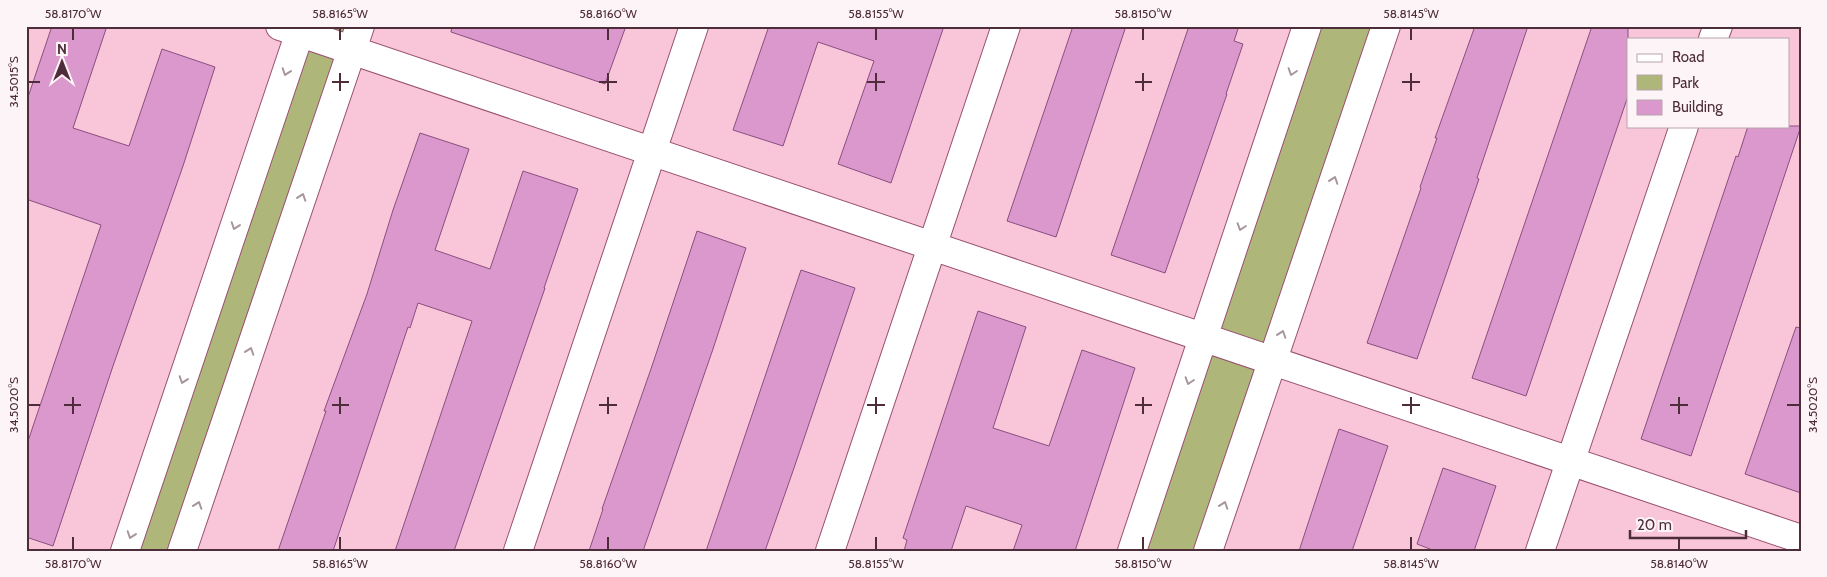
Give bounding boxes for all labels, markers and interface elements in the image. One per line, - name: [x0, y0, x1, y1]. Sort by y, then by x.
- text: 58.8170°W: [45, 6, 102, 21]
- text: 58.8165°W: [312, 6, 368, 21]
- text: 58.8160°W: [579, 6, 637, 21]
- text: 58.8155°W: [848, 6, 904, 21]
- text: 58.8150°W: [1114, 6, 1172, 21]
- text: 58.8145°W: [1383, 6, 1440, 21]
- north arrow: [38, 38, 88, 88]
- legend: [1627, 38, 1790, 128]
- text: N: [57, 40, 67, 58]
- text: Road: [1672, 48, 1705, 66]
- text: 34.5015°S: [6, 56, 21, 108]
- one-way arrow: [282, 68, 292, 76]
- one-way arrow: [1288, 68, 1298, 76]
- text: Park: [1672, 74, 1699, 92]
- text: Building: [1672, 98, 1723, 116]
- one-way arrow: [1328, 176, 1338, 185]
- one-way arrow: [296, 193, 306, 201]
- one-way arrow: [230, 222, 240, 230]
- one-way arrow: [1236, 222, 1246, 230]
- one-way arrow: [1276, 330, 1286, 339]
- one-way arrow: [244, 347, 254, 355]
- one-way arrow: [179, 376, 189, 384]
- one-way arrow: [1185, 376, 1195, 385]
- text: 34.5020°S: [6, 377, 21, 433]
- text: 34.5020°S: [1805, 377, 1820, 433]
- one-way arrow: [192, 501, 202, 509]
- one-way arrow: [1218, 501, 1228, 509]
- scale bar: [1630, 507, 1746, 539]
- text: 20 m: [1637, 516, 1672, 534]
- one-way arrow: [127, 530, 137, 538]
- text: 58.8170°W: [45, 556, 102, 571]
- text: 58.8165°W: [312, 556, 368, 571]
- text: 58.8160°W: [579, 556, 637, 571]
- text: 58.8155°W: [848, 556, 904, 571]
- text: 58.8150°W: [1114, 556, 1172, 571]
- text: 58.8145°W: [1383, 556, 1440, 571]
- text: 58.8140°W: [1650, 556, 1708, 571]

